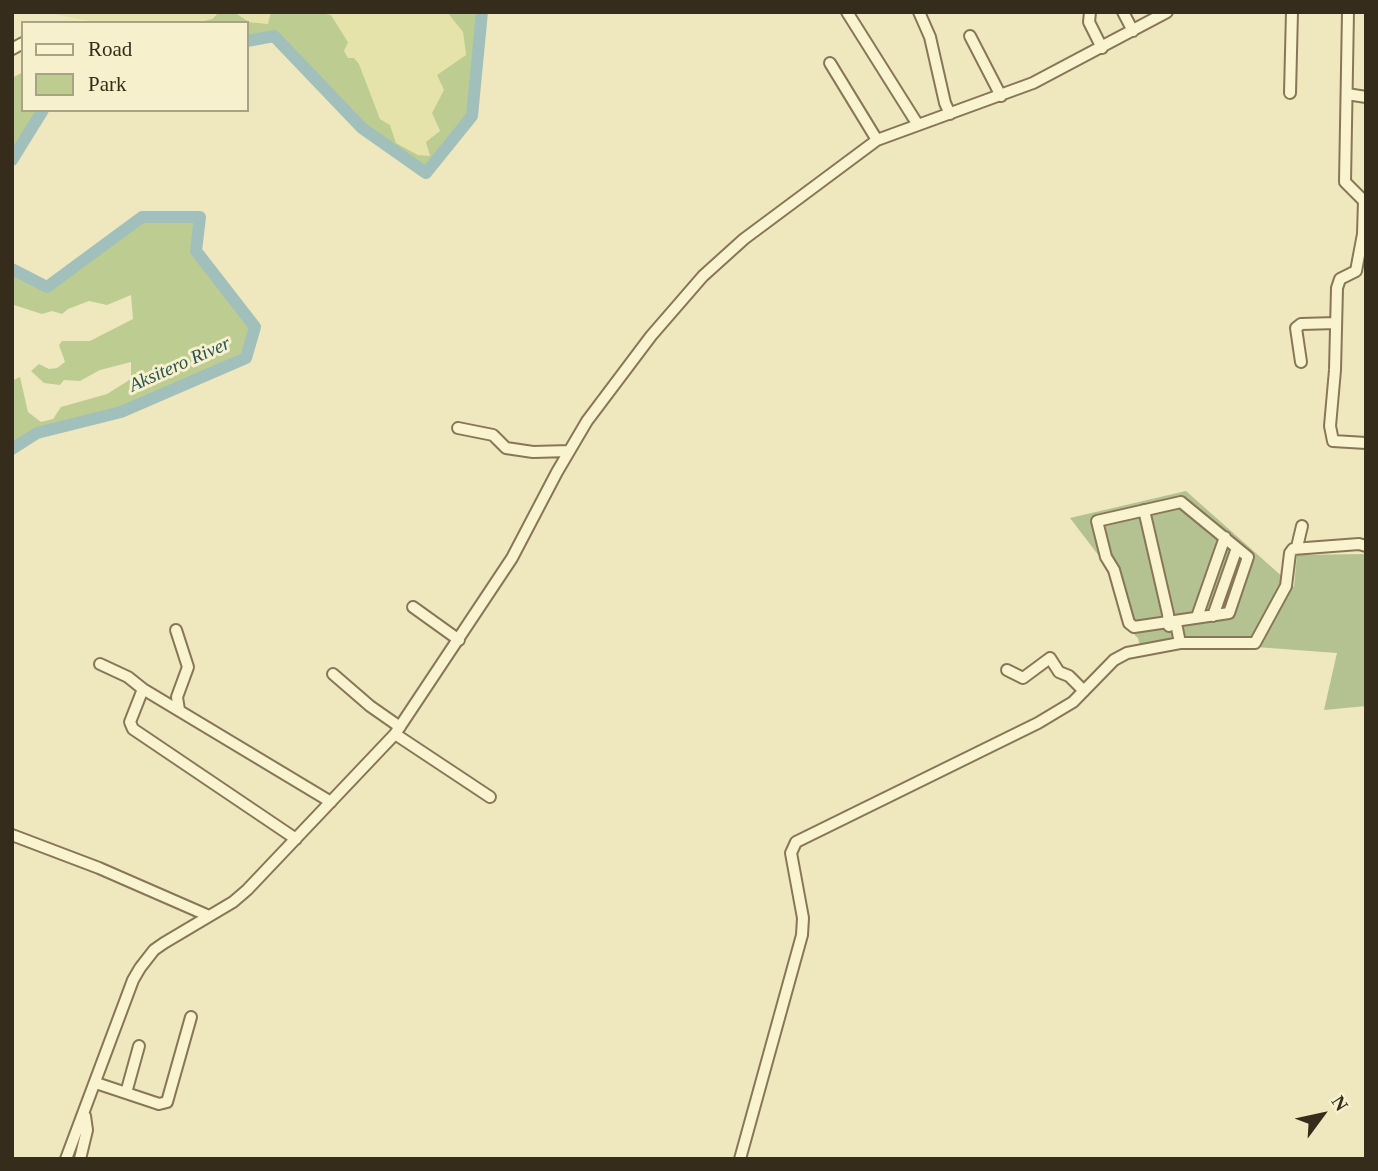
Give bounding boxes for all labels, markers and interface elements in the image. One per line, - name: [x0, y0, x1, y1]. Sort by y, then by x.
- legend: [21, 21, 248, 112]
- text: Road: [88, 37, 132, 61]
- text: Park: [88, 72, 127, 96]
- water label: Aksitero River: [126, 333, 234, 397]
- north arrow: [1287, 1080, 1357, 1150]
- text: N: [1327, 1092, 1353, 1115]

